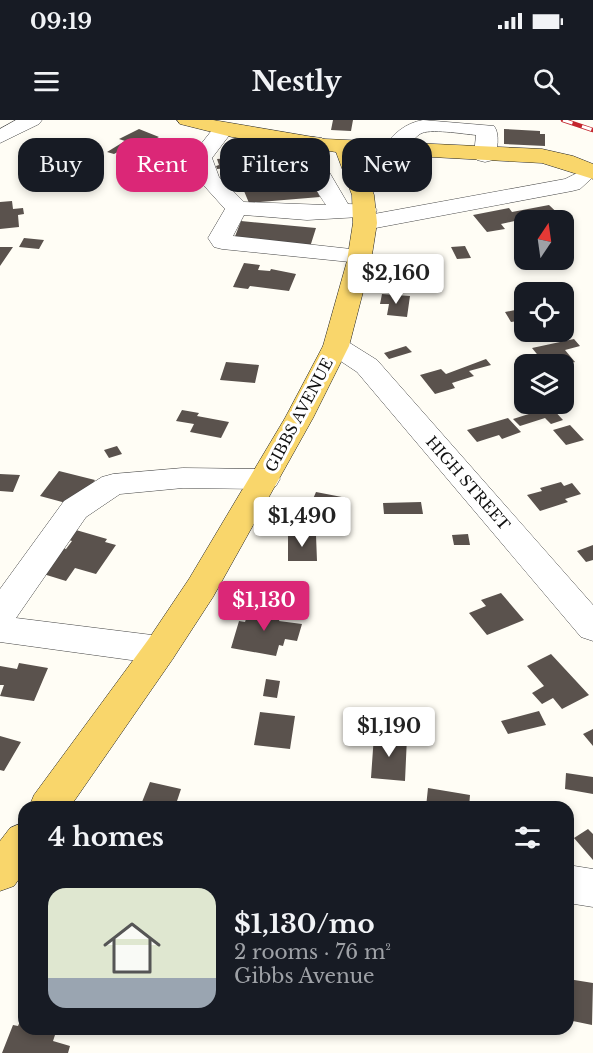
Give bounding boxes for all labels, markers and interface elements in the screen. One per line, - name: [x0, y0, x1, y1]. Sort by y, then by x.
- text: 09:19: [30, 8, 92, 35]
- icon: menu: [30, 65, 63, 98]
- text: Nestly: [251, 65, 342, 98]
- icon: search: [530, 65, 563, 98]
- chip: Buy: [18, 138, 104, 192]
- chip: Rent: [116, 138, 208, 192]
- chip: Filters: [220, 138, 330, 192]
- chip: New: [342, 138, 432, 192]
- north arrow: [514, 210, 574, 270]
- map controls: [514, 210, 574, 414]
- pin: $2,160: [347, 254, 445, 305]
- text: $2,160: [362, 261, 430, 285]
- button: locate: [514, 282, 574, 342]
- button: layers: [514, 354, 574, 414]
- street label: GIBBS AVENUE: [261, 355, 337, 475]
- street label: HIGH STREET: [422, 432, 514, 534]
- pin: $1,490: [253, 497, 351, 548]
- text: $1,490: [268, 504, 336, 528]
- pin: $1,130: [215, 581, 313, 632]
- text: $1,130: [232, 588, 296, 612]
- pin: $1,190: [340, 707, 438, 758]
- text: $1,190: [357, 714, 421, 738]
- text: 4 homes: [48, 821, 164, 853]
- icon: filters: [511, 821, 544, 854]
- text: $1,130/mo: [234, 908, 375, 940]
- icon: home: [96, 912, 168, 984]
- text: 2 rooms · 76 m²: [234, 940, 391, 964]
- text: Gibbs Avenue: [234, 964, 375, 988]

